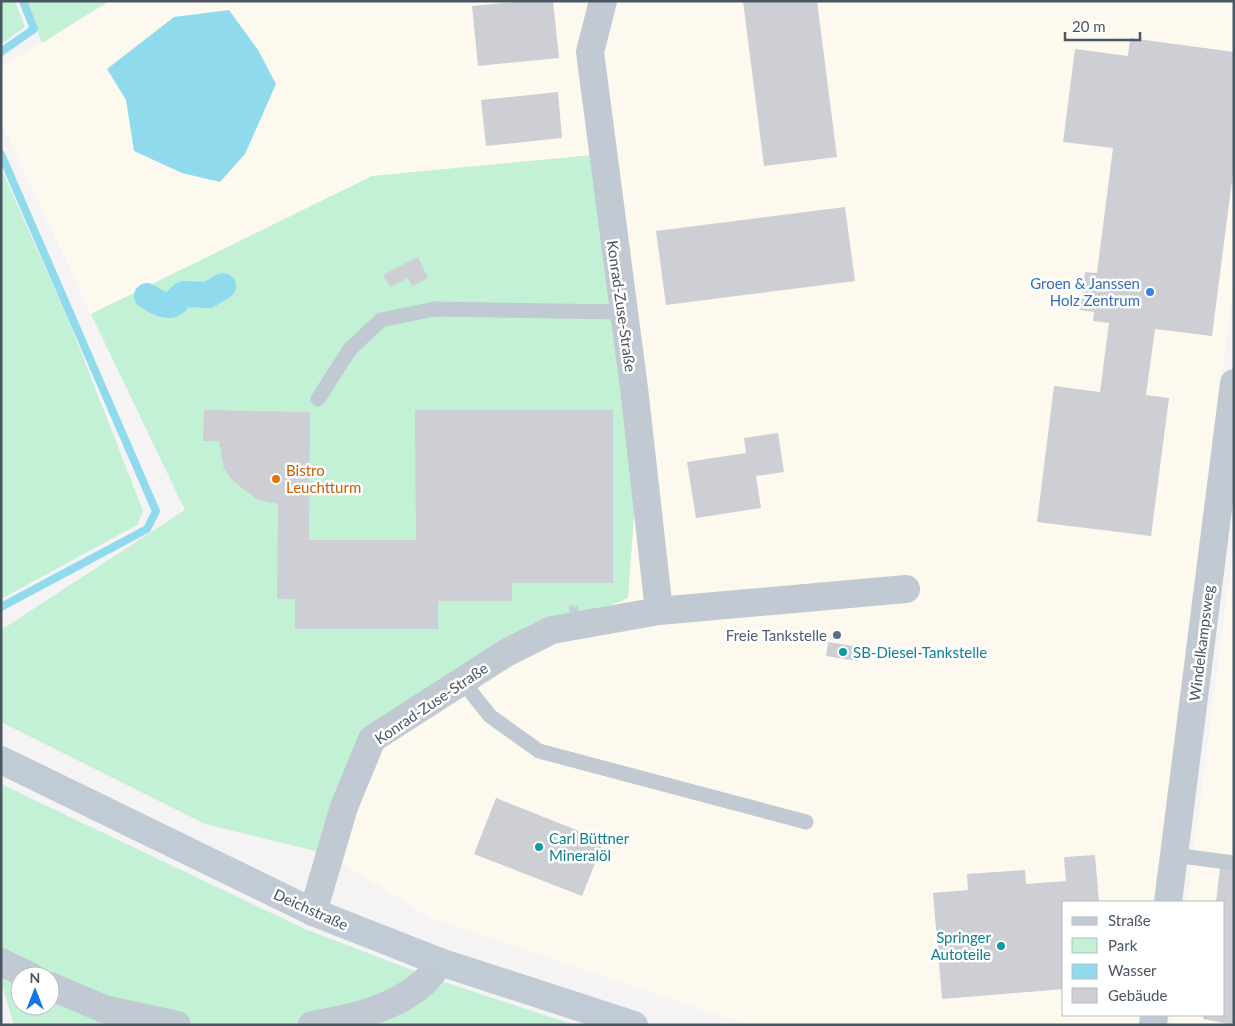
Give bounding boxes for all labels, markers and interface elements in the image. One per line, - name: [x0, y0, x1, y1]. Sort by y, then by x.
- scale bar: [1065, 10, 1140, 42]
- text: 20 m: [1072, 17, 1106, 35]
- street label: Konrad-Zuse-Straße: [604, 239, 640, 373]
- place label: Groen & Janssen Holz Zentrum: [1030, 274, 1140, 309]
- marker: Groen & Janssen Holz Zentrum: [1144, 286, 1156, 298]
- place label: Bistro Leuchtturm: [286, 461, 361, 496]
- marker: Bistro Leuchtturm: [270, 473, 282, 485]
- street label: Windelkampsweg: [1185, 584, 1217, 702]
- place label: Freie Tankstelle: [726, 626, 827, 644]
- marker: Freie Tankstelle: [831, 629, 843, 641]
- place label: SB-Diesel-Tankstelle: [853, 643, 987, 661]
- marker: SB-Diesel-Tankstelle: [837, 646, 849, 658]
- street label: Konrad-Zuse-Straße: [371, 658, 491, 748]
- place label: Carl Büttner Mineralöl: [549, 829, 630, 864]
- marker: Carl Büttner Mineralöl: [533, 841, 545, 853]
- street label: Deichstraße: [271, 885, 351, 933]
- legend: [1062, 901, 1225, 1016]
- text: Straße: [1108, 911, 1151, 929]
- place label: Springer Autoteile: [931, 928, 992, 963]
- text: Park: [1108, 936, 1138, 954]
- marker: Springer Autoteile: [995, 940, 1007, 952]
- text: Wasser: [1108, 961, 1157, 979]
- north arrow: [10, 966, 60, 1016]
- text: N: [30, 969, 40, 986]
- text: Gebäude: [1108, 986, 1167, 1004]

